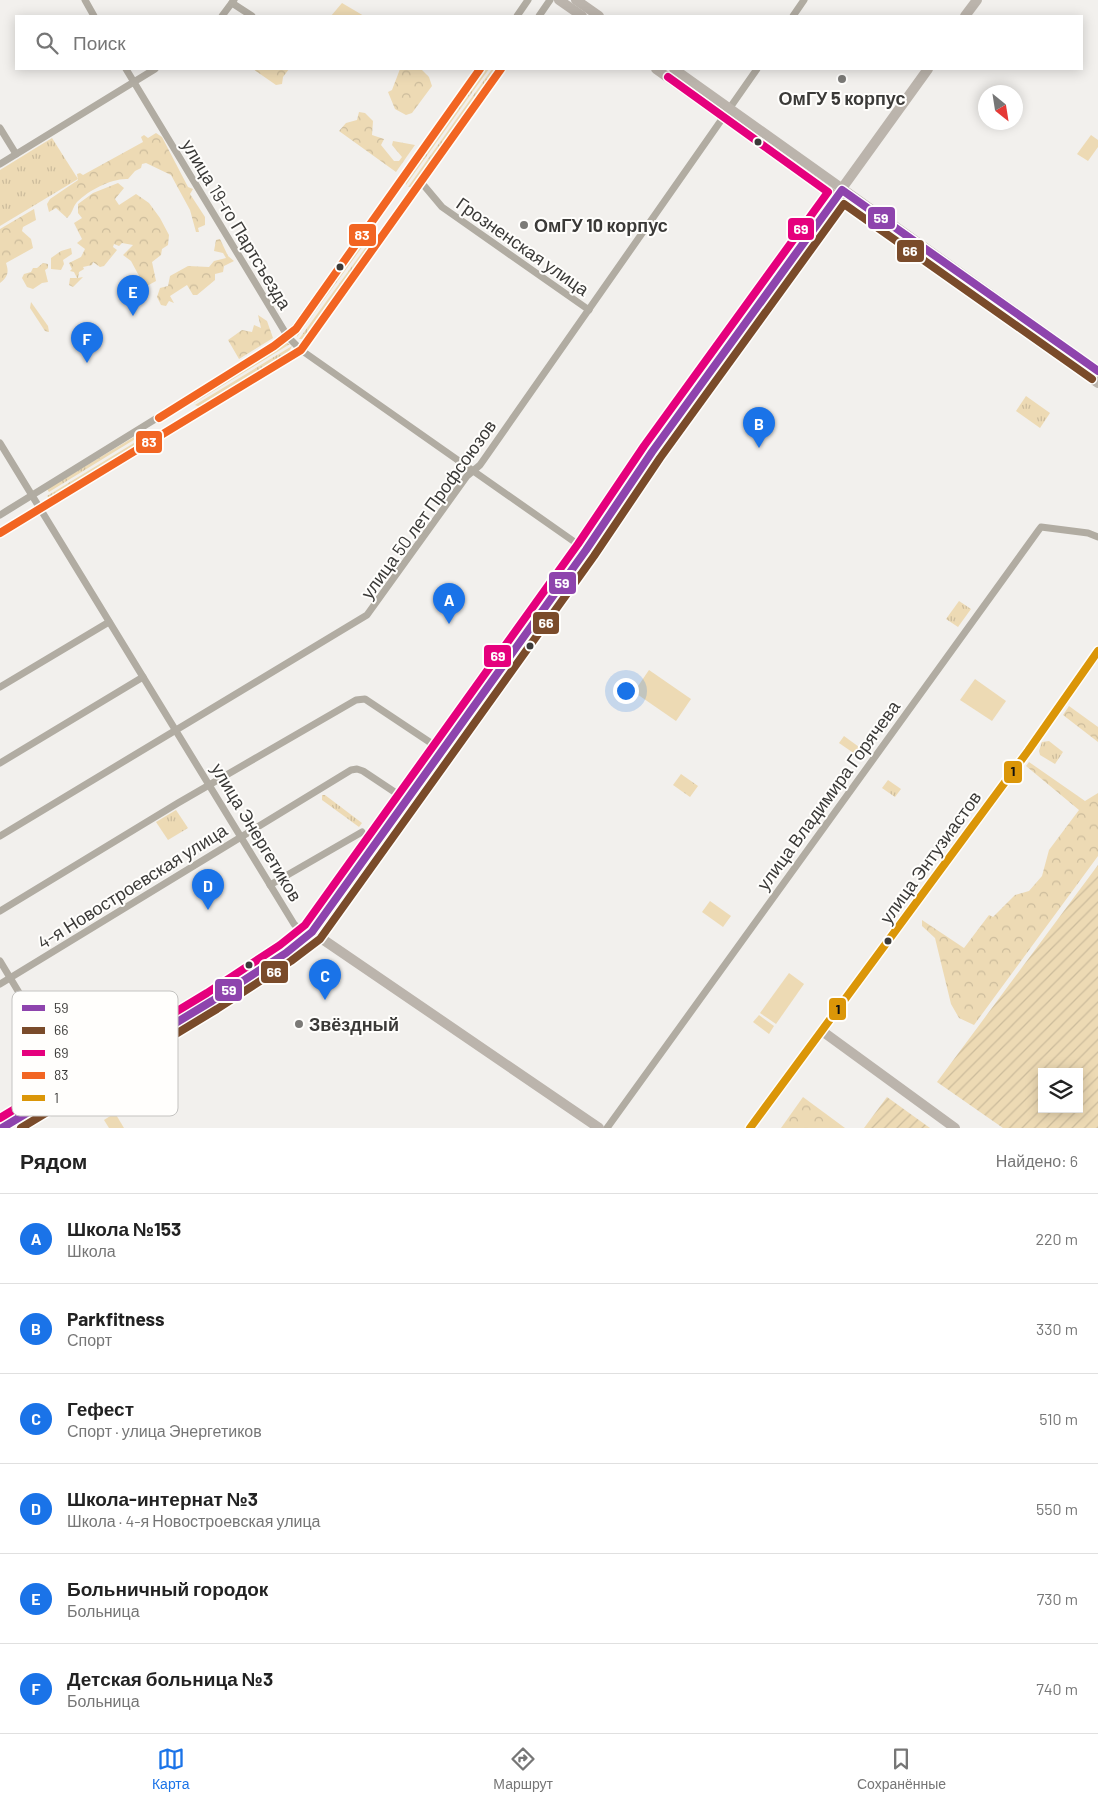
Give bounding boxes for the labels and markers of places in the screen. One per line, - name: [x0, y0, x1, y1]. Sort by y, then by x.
- marker: ОмГУ 5 корпус: [836, 73, 848, 85]
- place label: ОмГУ 5 корпус: [779, 87, 905, 109]
- unlabelled marker: [753, 137, 763, 147]
- place label: ОмГУ 10 корпус: [534, 214, 668, 236]
- marker: ОмГУ 10 корпус: [518, 219, 530, 231]
- unlabelled marker: [335, 262, 345, 272]
- pin: E: [117, 275, 149, 316]
- pin: F: [71, 322, 103, 363]
- pin: B: [743, 407, 775, 448]
- pin: A: [433, 583, 465, 624]
- unlabelled marker: [525, 641, 535, 651]
- pin: D: [192, 869, 224, 910]
- unlabelled marker: [883, 936, 893, 946]
- pin: C: [309, 959, 341, 1000]
- unlabelled marker: [244, 960, 254, 970]
- place label: Звёздный: [309, 1013, 399, 1035]
- marker: Звёздный: [293, 1018, 305, 1030]

